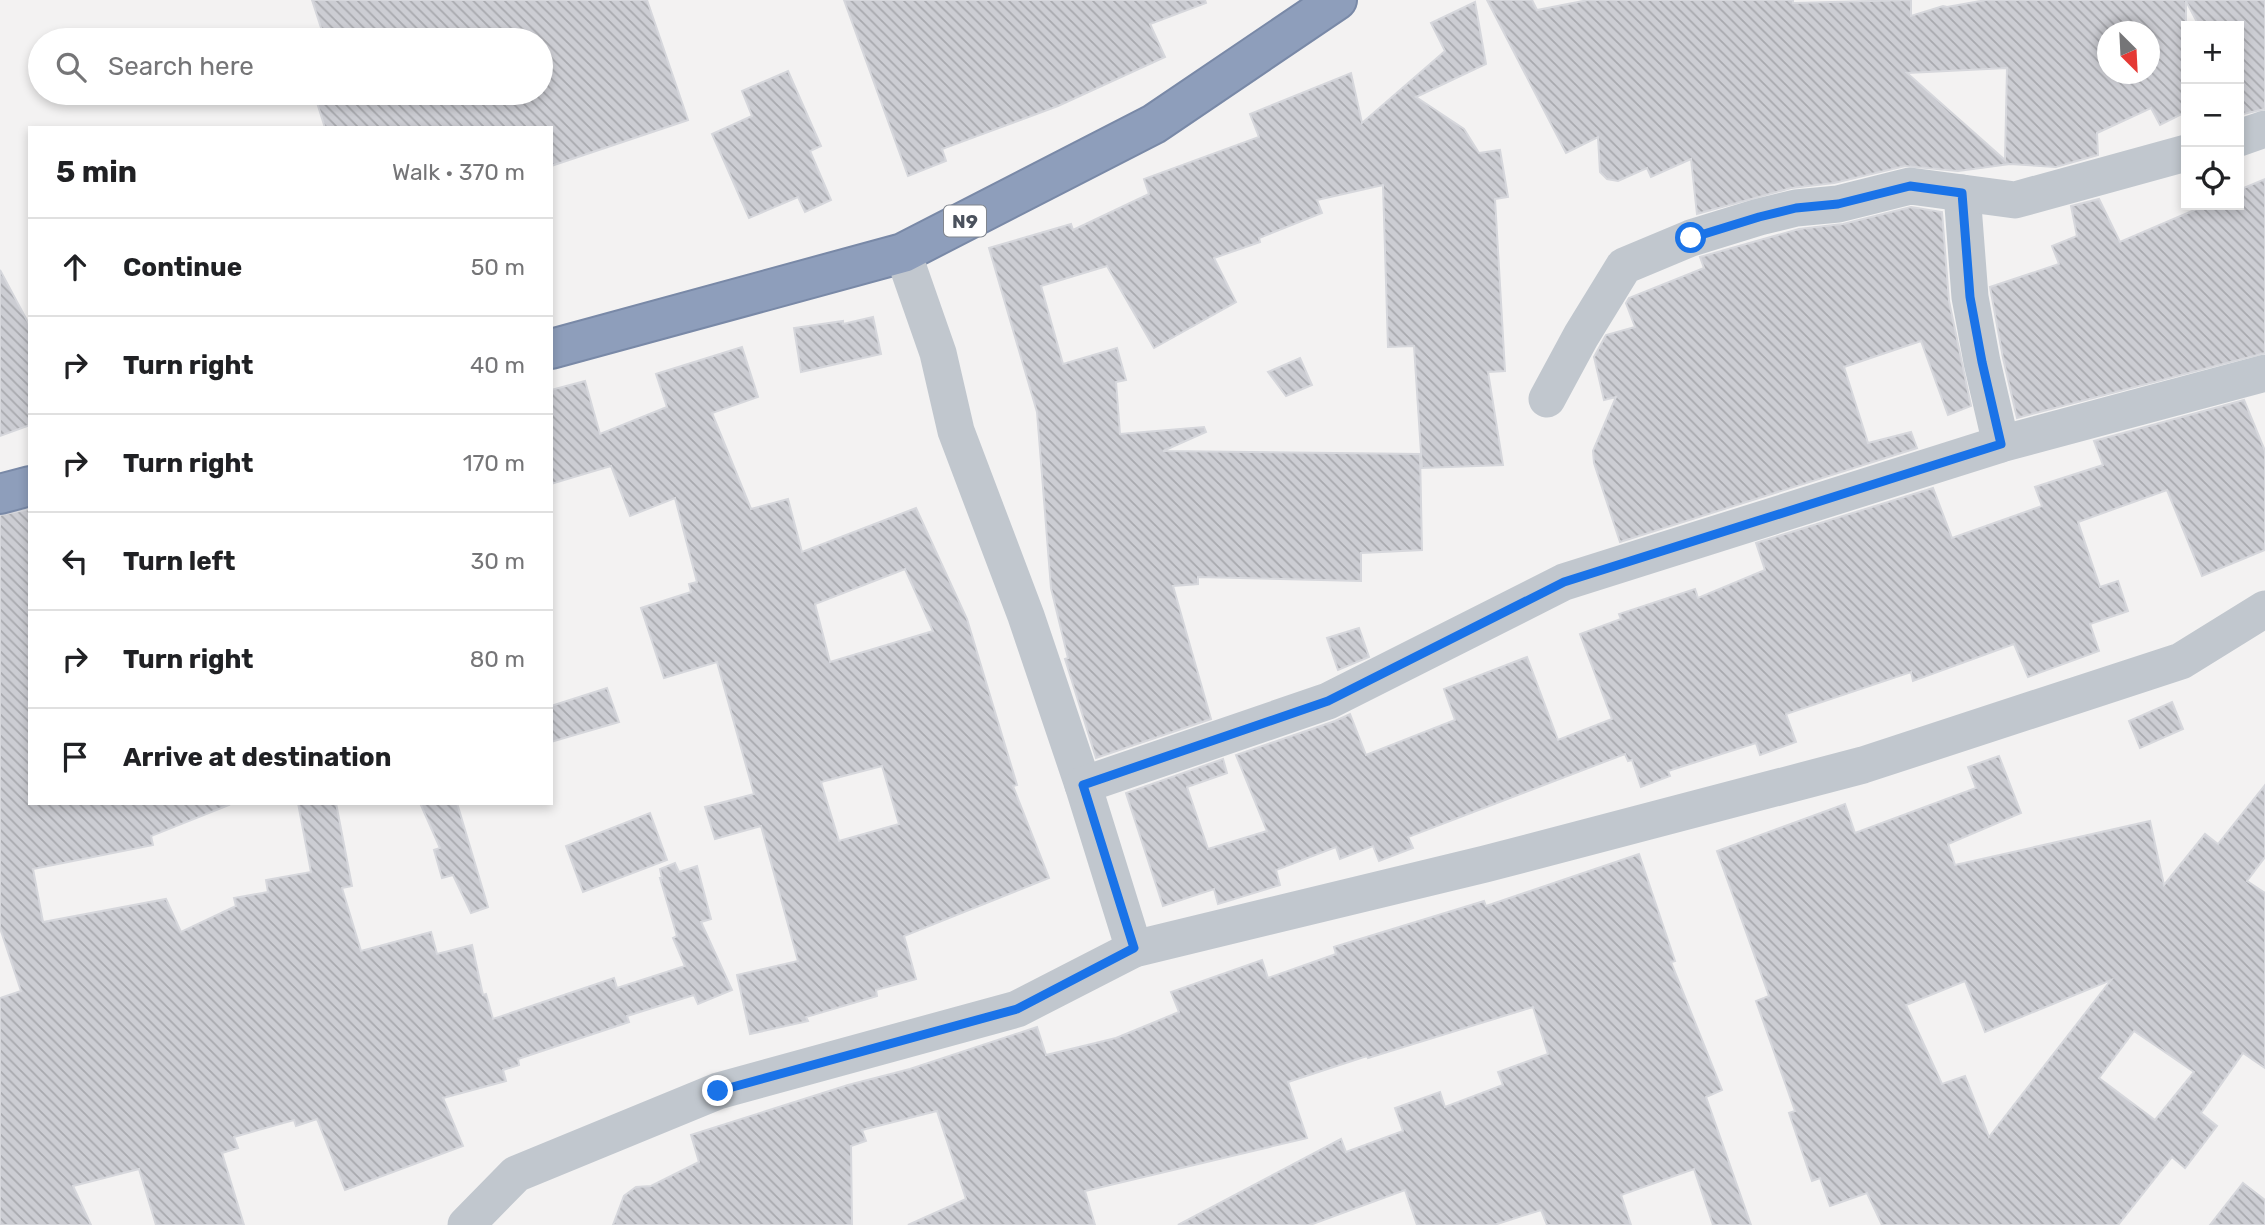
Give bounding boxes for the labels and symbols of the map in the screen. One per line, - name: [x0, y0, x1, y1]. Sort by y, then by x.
- north arrow: [2097, 21, 2160, 84]
- road number: N9: [944, 206, 986, 236]
- route start: [1675, 222, 1706, 253]
- route end: [702, 1075, 733, 1106]

